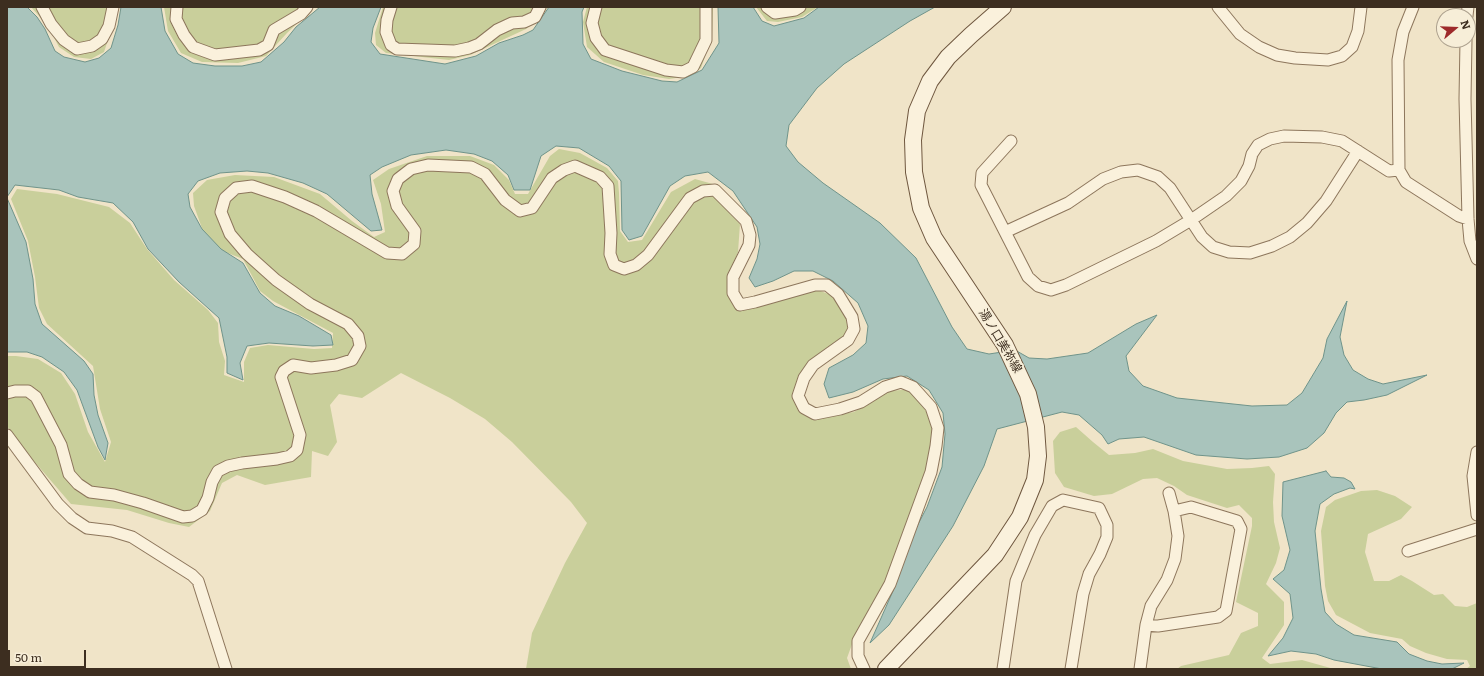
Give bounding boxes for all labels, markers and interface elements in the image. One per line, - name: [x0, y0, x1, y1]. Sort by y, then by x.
- north arrow: [1436, 8, 1476, 48]
- text: N: [1457, 17, 1475, 31]
- street label: 湯ノ口美祢線: [975, 306, 1025, 376]
- scale bar: [10, 642, 88, 668]
- text: 50 m: [15, 648, 42, 666]

